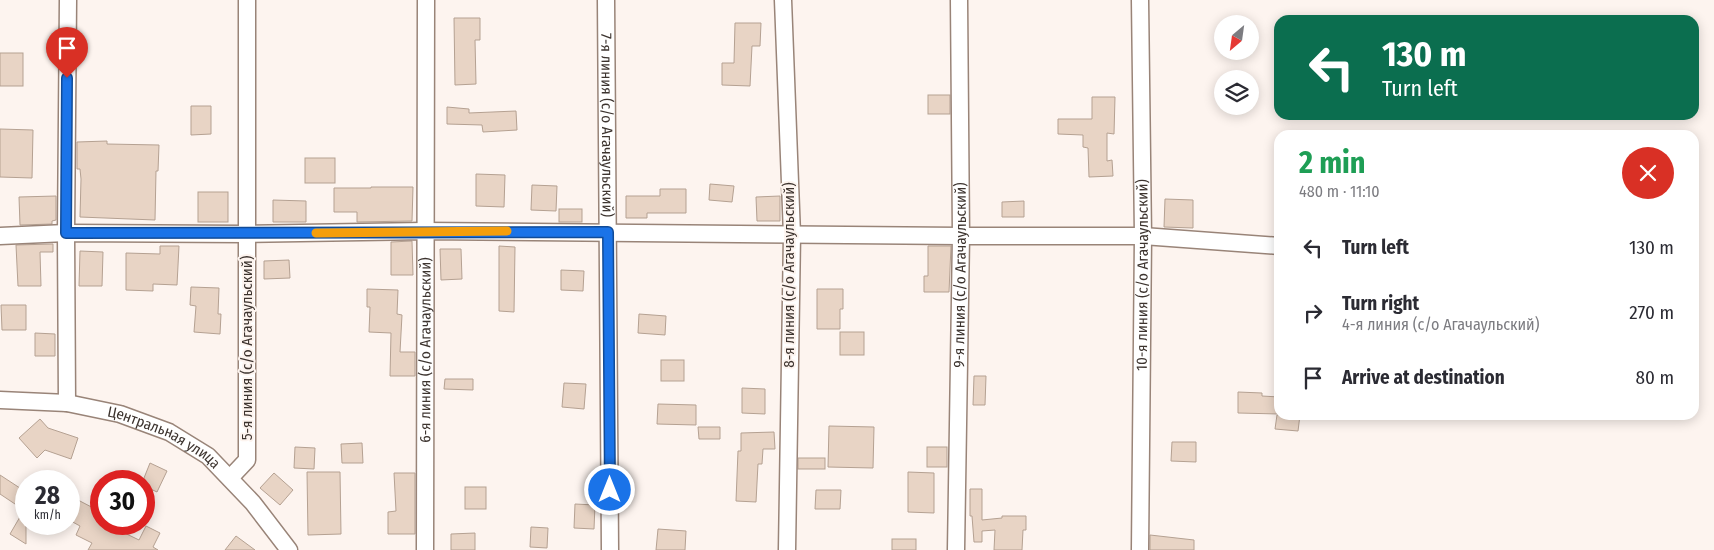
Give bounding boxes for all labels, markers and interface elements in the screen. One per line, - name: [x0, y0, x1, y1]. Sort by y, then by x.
- north arrow: [1214, 15, 1259, 60]
- map controls: [1214, 15, 1259, 115]
- pin: [46, 27, 88, 78]
- street label: 7-я линия (с/о Агачаульский): [597, 33, 617, 217]
- text: 130 m: [1382, 33, 1466, 75]
- icon: arrive: [53, 34, 81, 62]
- icon: left: [1299, 35, 1364, 100]
- button: layers: [1214, 70, 1259, 115]
- text: Turn left: [1382, 75, 1458, 102]
- text: 2 min: [1299, 145, 1366, 181]
- button: close: [1622, 147, 1674, 199]
- street label: 10-я линия (с/о Агачаульский): [1133, 179, 1152, 371]
- street label: 8-я линия (с/о Агачаульский): [780, 182, 798, 368]
- street label: 9-я линия (с/о Агачаульский): [950, 182, 970, 368]
- text: 480 m · 11:10: [1299, 182, 1380, 201]
- icon: left: [1299, 234, 1327, 262]
- text: Turn left: [1342, 236, 1409, 259]
- text: 130 m: [1629, 236, 1674, 259]
- street label: 5-я линия (с/о Агачаульский): [238, 256, 256, 440]
- street label: 6-я линия (с/о Агачаульский): [416, 257, 435, 443]
- text: Turn right: [1342, 292, 1419, 315]
- icon: right: [1299, 299, 1327, 327]
- text: 270 m: [1629, 301, 1674, 324]
- text: 4-я линия (с/о Агачаульский): [1342, 315, 1539, 334]
- icon: arrive: [1299, 364, 1327, 392]
- text: Arrive at destination: [1342, 366, 1505, 389]
- text: 80 m: [1636, 366, 1674, 389]
- street label: Центральная улица: [106, 403, 224, 472]
- position arrow: [583, 463, 635, 515]
- speed limit sign: 30: [90, 470, 155, 535]
- text: 28: [35, 481, 60, 511]
- text: km/h: [34, 508, 61, 522]

